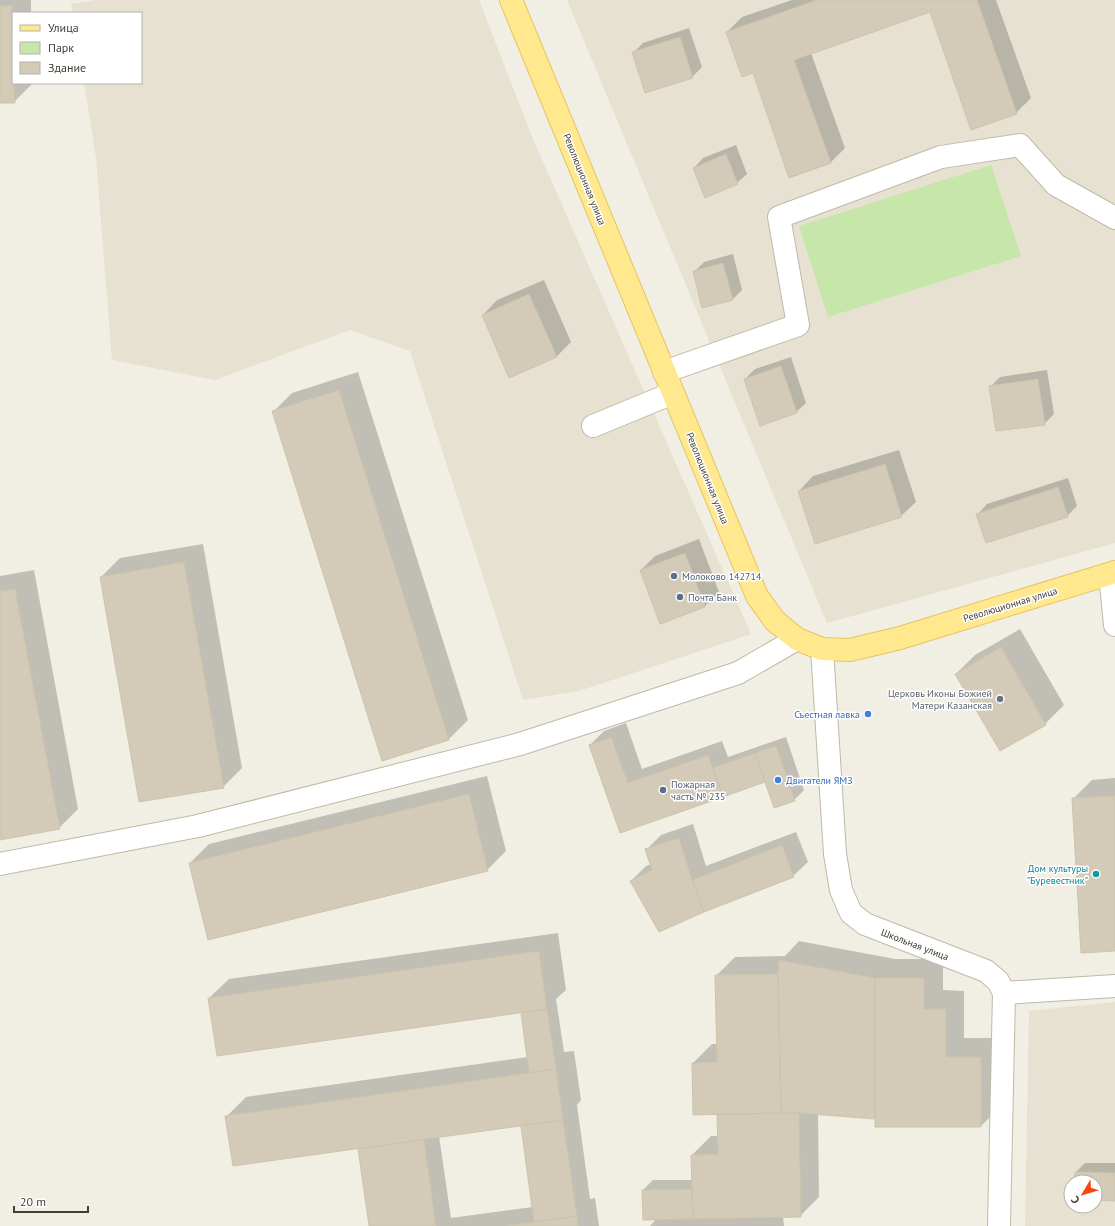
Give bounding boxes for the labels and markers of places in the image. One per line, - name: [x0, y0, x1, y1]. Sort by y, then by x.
- place label: Молоково 142714: [682, 570, 762, 583]
- marker: Молоково 142714: [669, 571, 679, 581]
- place label: Почта Банк: [688, 591, 737, 604]
- marker: Почта Банк: [675, 592, 685, 602]
- place label: Церковь Иконы Божией Матери Казанская: [888, 687, 992, 712]
- marker: Церковь Иконы Божией Матери Казанская: [995, 694, 1005, 704]
- place label: Съестная лавка: [794, 708, 860, 721]
- marker: Съестная лавка: [863, 709, 873, 719]
- place label: Двигатели ЯМЗ: [786, 774, 853, 787]
- marker: Двигатели ЯМЗ: [773, 775, 783, 785]
- place label: Пожарная часть № 235: [671, 778, 725, 803]
- marker: Пожарная часть № 235: [658, 785, 668, 795]
- place label: Дом культуры "Буревестник": [1027, 862, 1088, 887]
- marker: Дом культуры "Буревестник": [1091, 869, 1101, 879]

